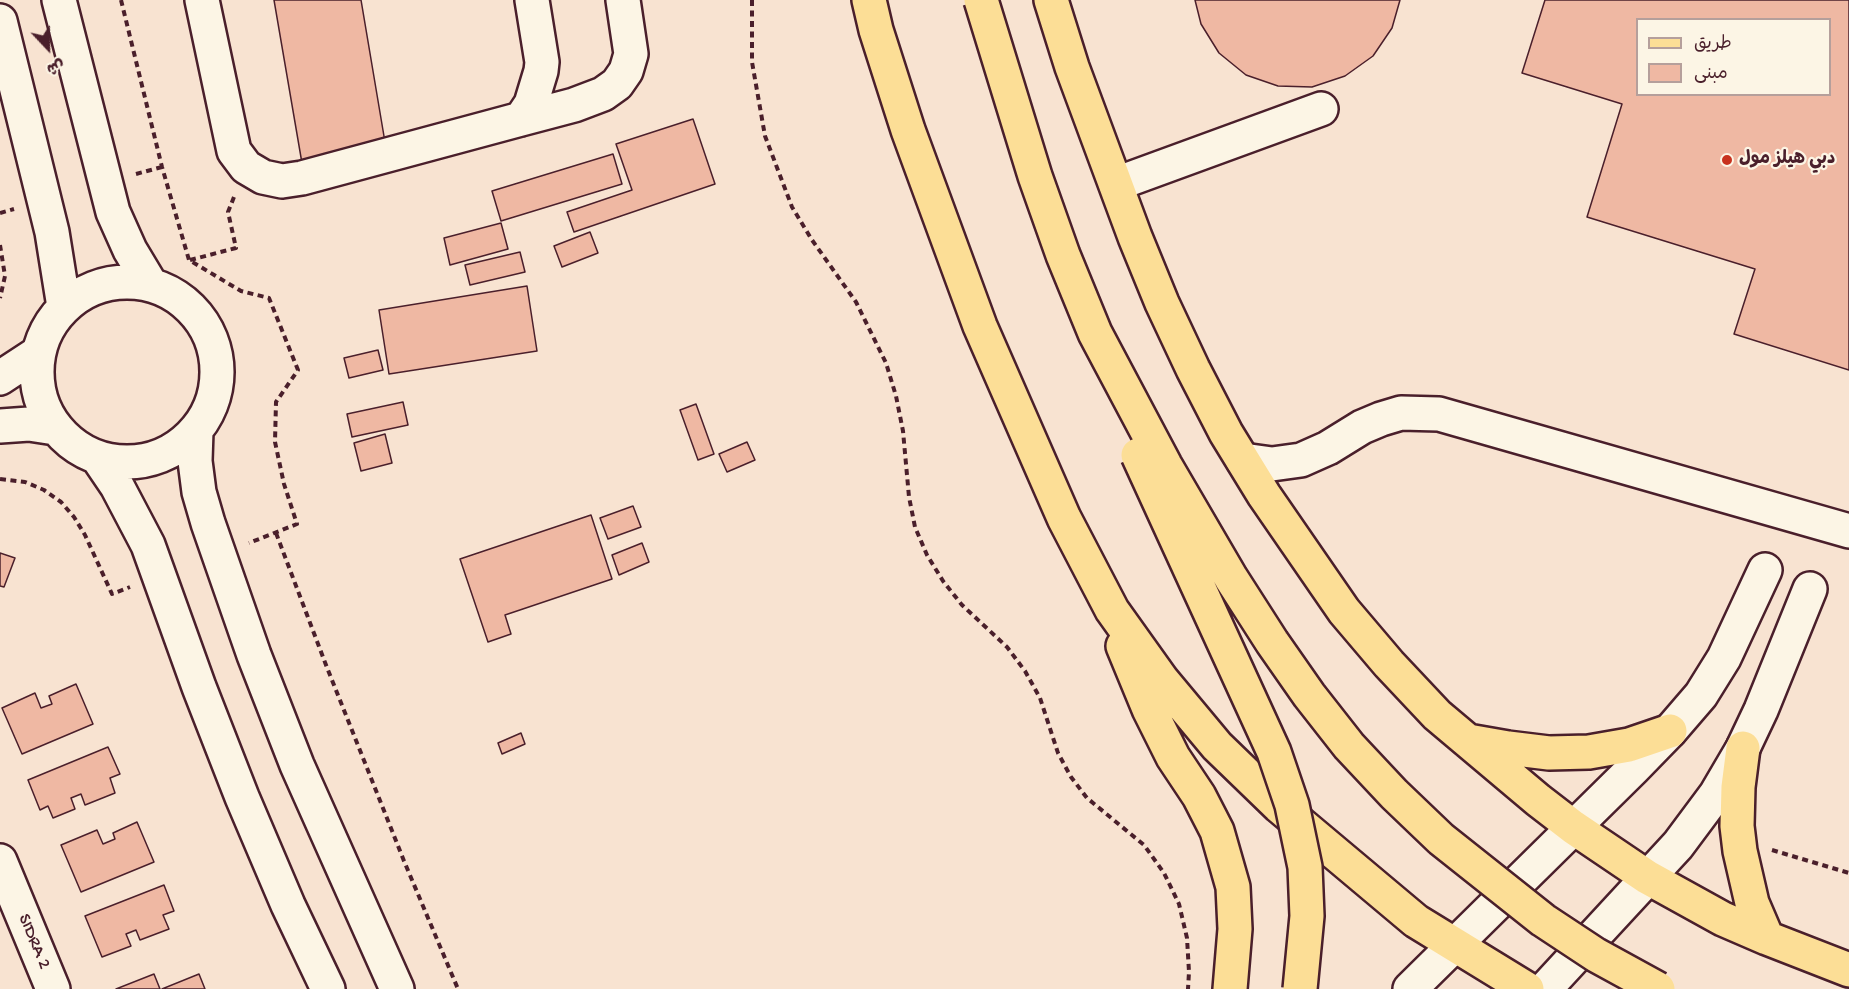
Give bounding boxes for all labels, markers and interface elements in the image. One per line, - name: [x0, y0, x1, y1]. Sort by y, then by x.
- north arrow: [18, 18, 78, 78]
- legend: [1636, 18, 1831, 96]
- text: طريق: [1694, 34, 1732, 55]
- text: ش: [43, 53, 67, 77]
- text: مبنى: [1694, 64, 1728, 85]
- place label: دبي هيلز مول: [1739, 149, 1835, 171]
- marker: دبي هيلز مول: [1720, 153, 1734, 167]
- street label: SIDRA 2: [12, 911, 54, 973]

